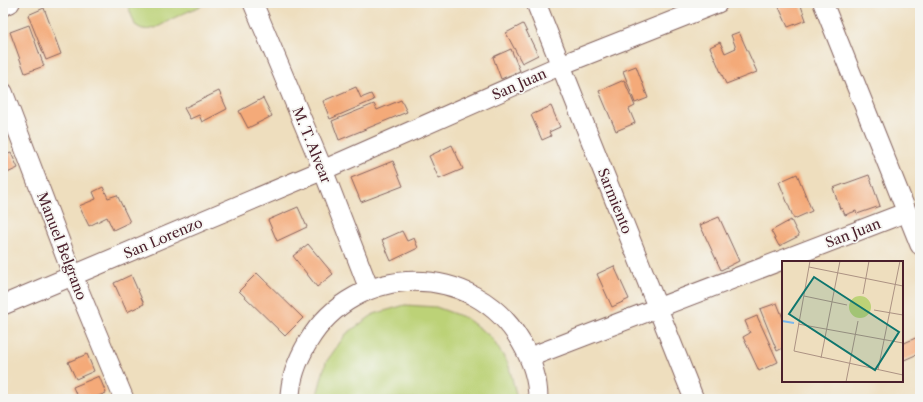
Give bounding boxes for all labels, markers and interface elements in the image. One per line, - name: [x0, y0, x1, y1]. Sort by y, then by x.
- street label: San Juan: [489, 64, 549, 104]
- street label: M. T. Alvear: [289, 104, 335, 186]
- street label: Sarmiento: [594, 166, 636, 236]
- street label: Manuel Belgrano: [33, 189, 91, 303]
- street label: San Lorenzo: [121, 213, 205, 263]
- street label: San Juan: [823, 214, 883, 252]
- inset map: [782, 261, 903, 382]

